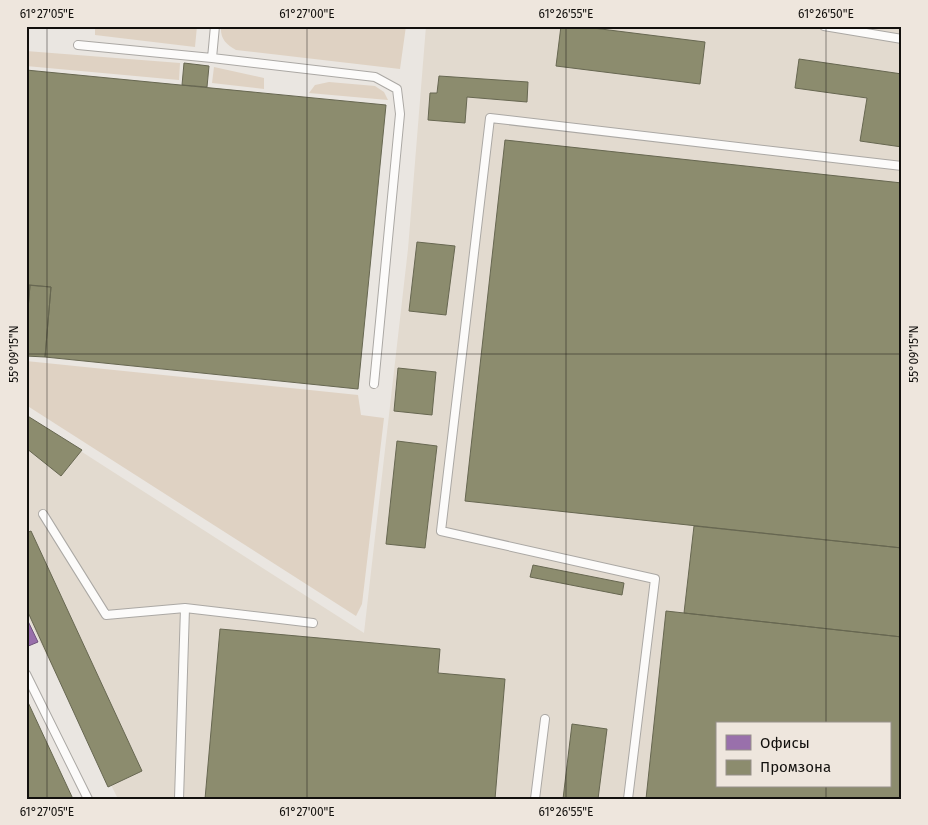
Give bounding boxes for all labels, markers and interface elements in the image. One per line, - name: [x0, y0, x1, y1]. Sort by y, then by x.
- text: 61°27'05"E: [20, 7, 74, 21]
- text: 61°27'00"E: [279, 7, 335, 21]
- text: 61°26'55"E: [539, 7, 593, 21]
- text: 61°26'50"E: [798, 7, 854, 21]
- text: 55°09'15"N: [7, 325, 21, 383]
- text: 55°09'15"N: [907, 325, 921, 383]
- legend: [716, 722, 890, 788]
- text: Офисы: [760, 734, 810, 752]
- text: Промзона: [760, 758, 831, 776]
- text: 61°27'05"E: [20, 805, 74, 819]
- text: 61°27'00"E: [279, 805, 335, 819]
- text: 61°26'55"E: [539, 805, 593, 819]

